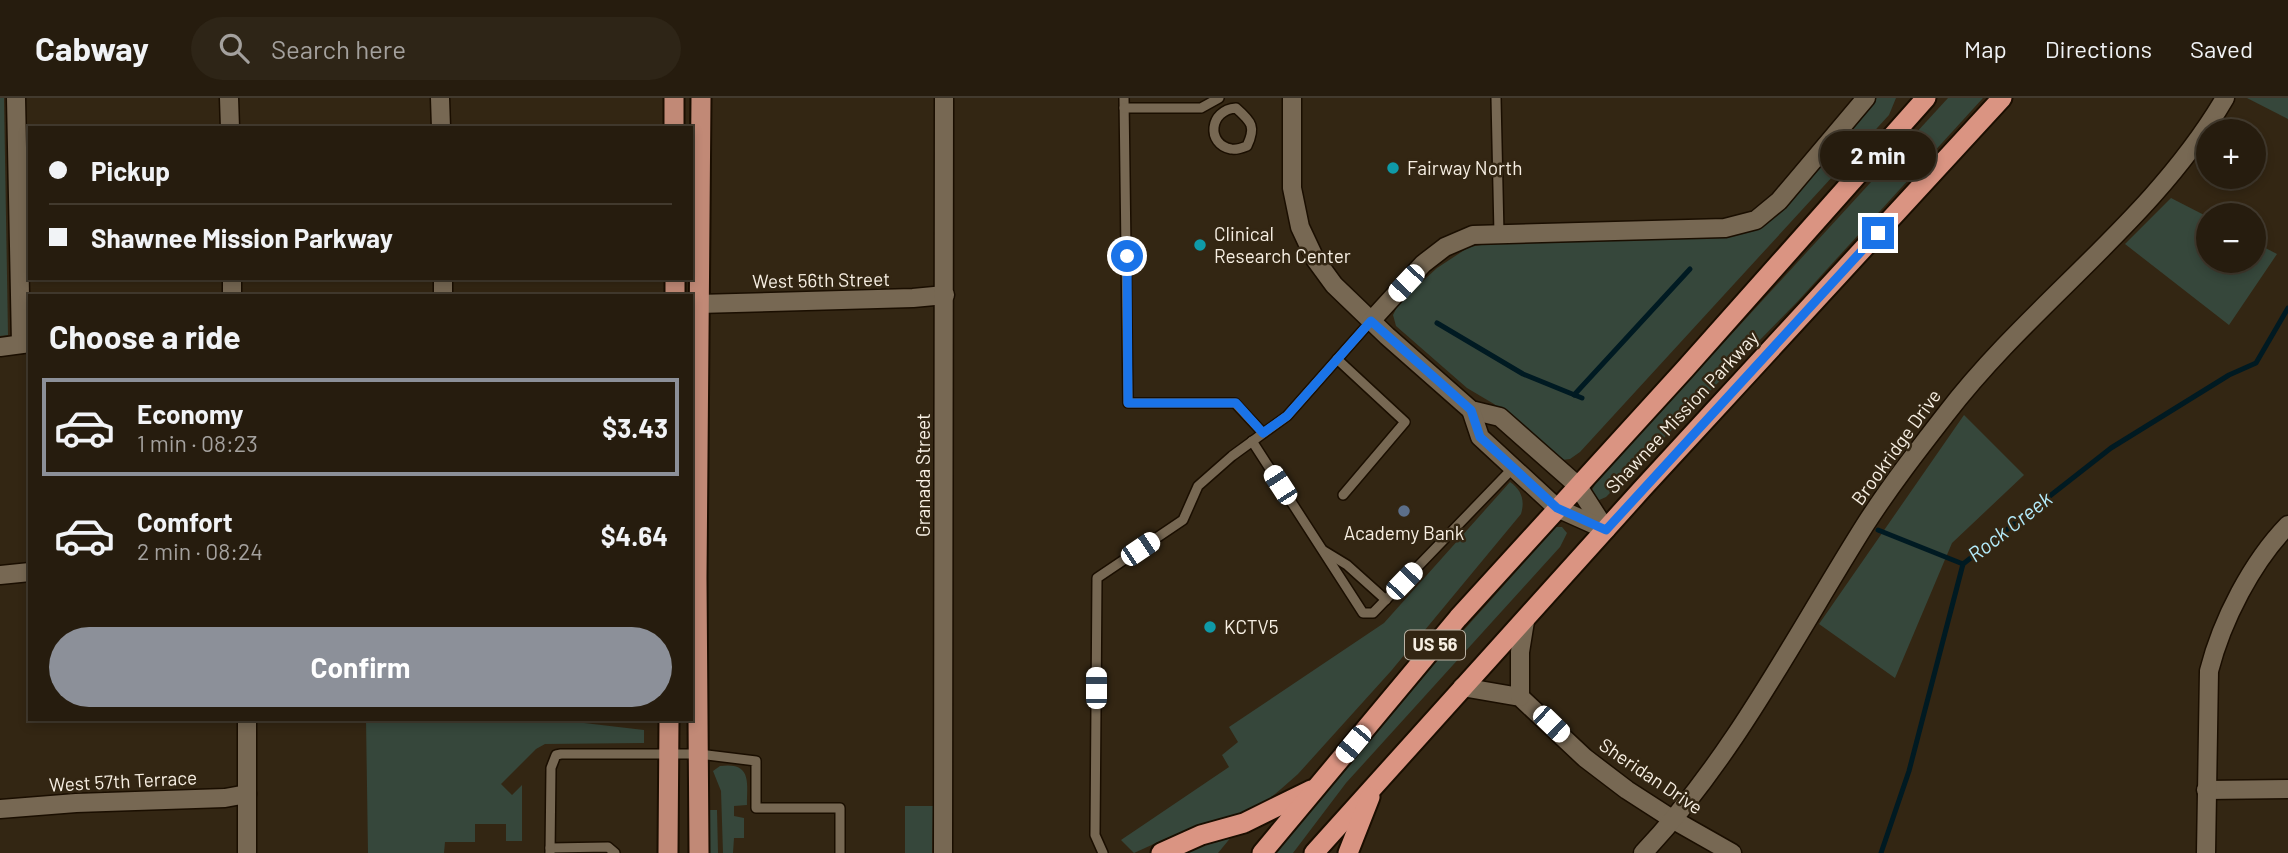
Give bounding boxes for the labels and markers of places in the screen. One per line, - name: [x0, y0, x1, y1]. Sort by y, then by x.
- place label: Fairway North: [1407, 156, 1522, 179]
- marker: Fairway North: [1385, 160, 1401, 176]
- place label: Clinical Research Center: [1214, 222, 1351, 267]
- marker: Clinical Research Center: [1192, 237, 1208, 253]
- marker: Academy Bank: [1396, 503, 1412, 519]
- place label: Academy Bank: [1344, 521, 1464, 544]
- place label: KCTV5: [1224, 615, 1279, 638]
- marker: KCTV5: [1202, 619, 1218, 635]

